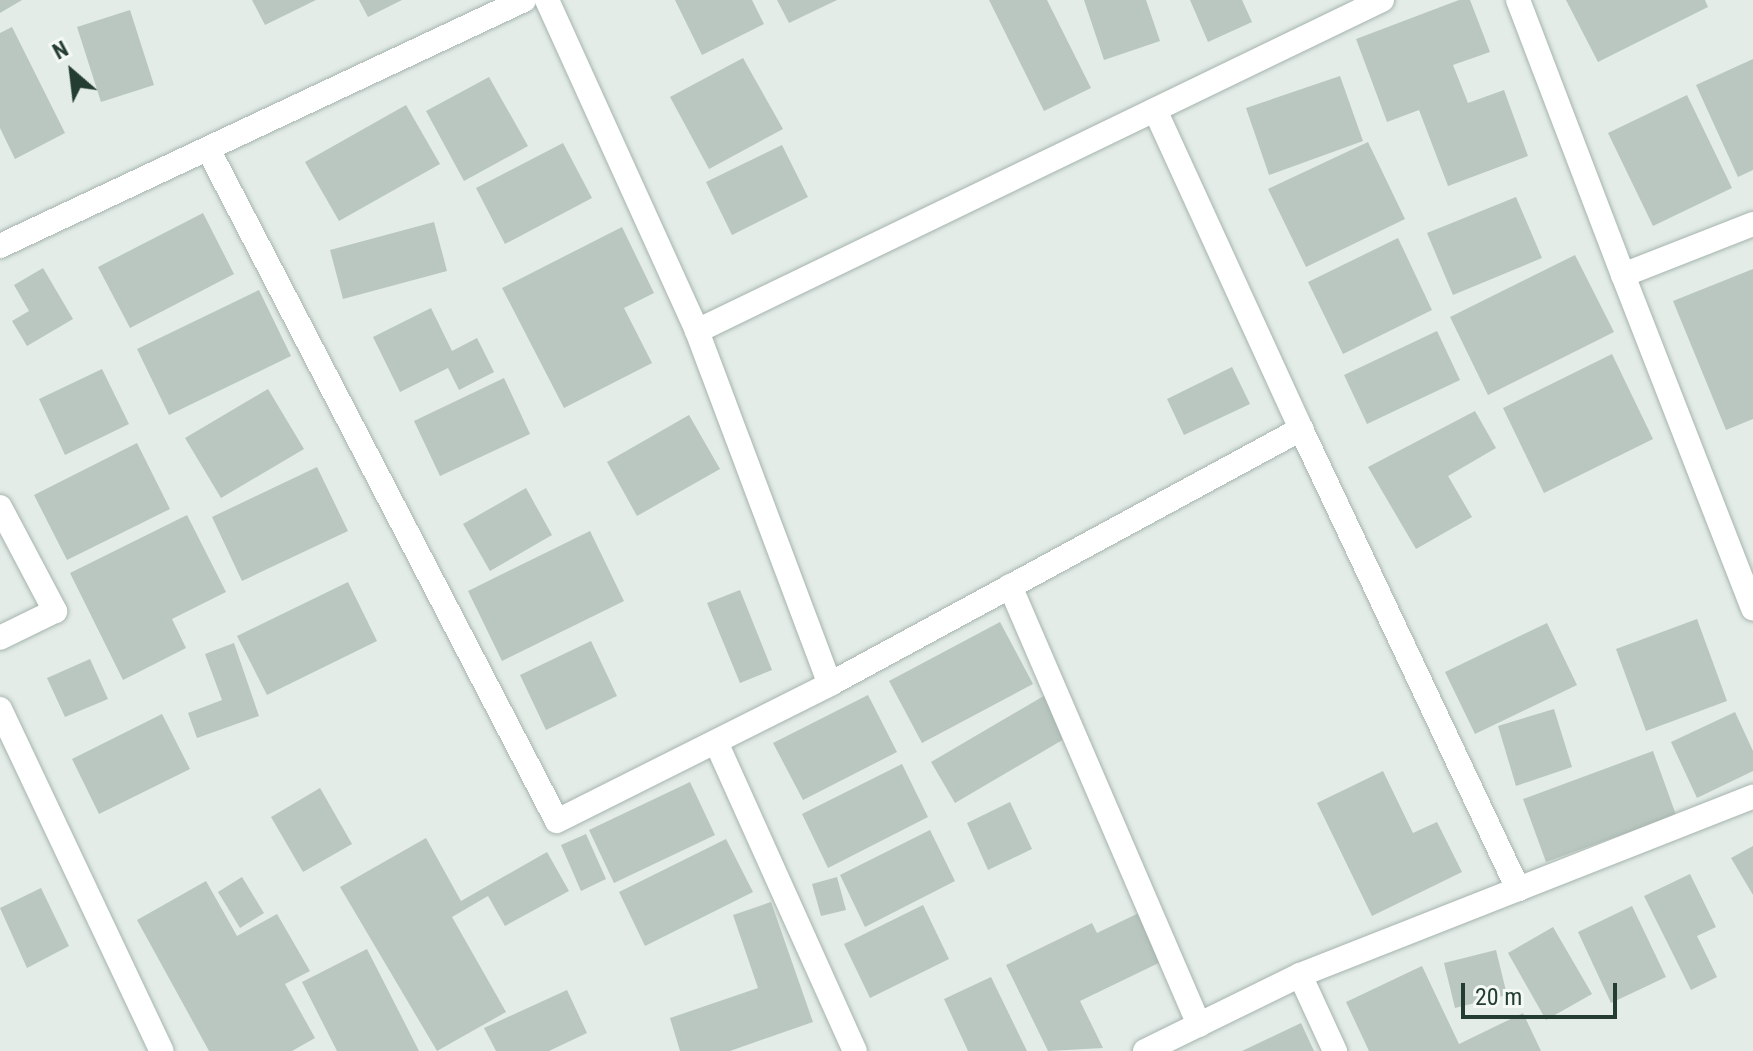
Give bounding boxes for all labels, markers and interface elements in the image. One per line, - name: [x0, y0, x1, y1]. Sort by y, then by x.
- north arrow: [32, 32, 112, 112]
- text: N: [49, 36, 72, 65]
- scale bar: [1465, 967, 1621, 1017]
- text: 20 m: [1475, 983, 1522, 1011]

